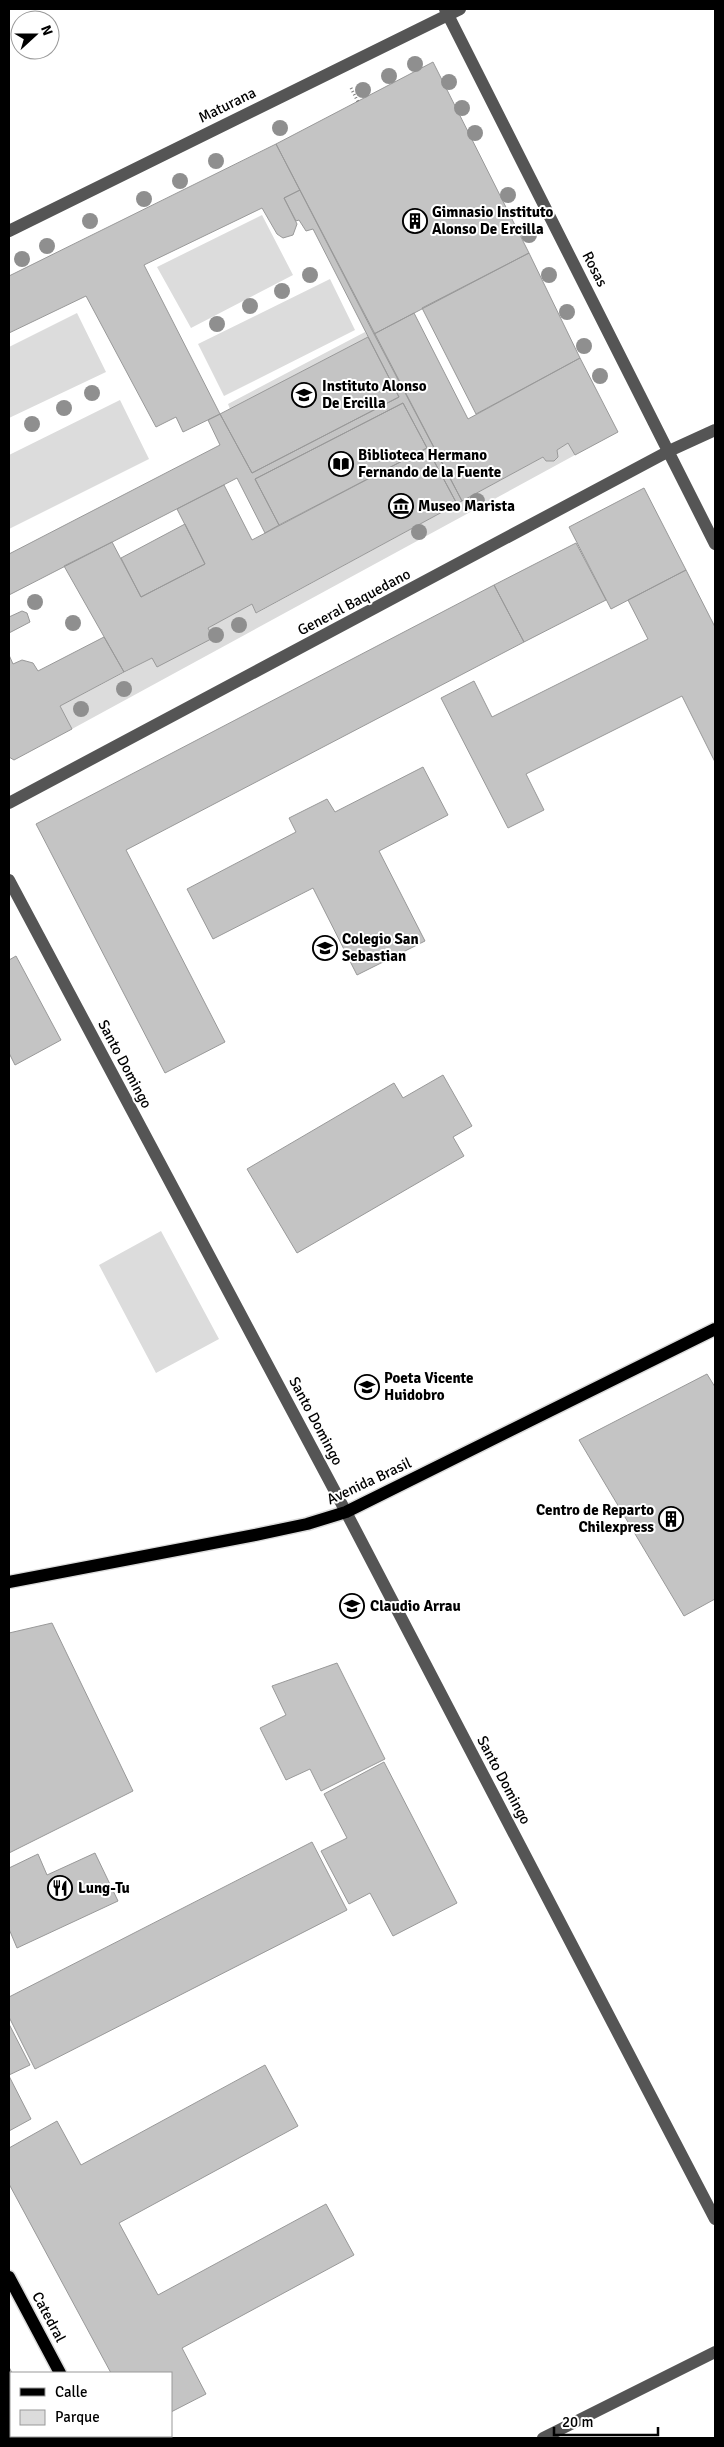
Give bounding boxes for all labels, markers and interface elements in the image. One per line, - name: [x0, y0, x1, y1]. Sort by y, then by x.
- north arrow: [10, 10, 60, 60]
- text: N: [37, 23, 56, 38]
- street label: Maturana: [195, 83, 259, 127]
- place label: Gimnasio Instituto Alonso De Ercilla: [432, 203, 554, 238]
- building icon: Gimnasio Instituto Alonso De Ercilla: [402, 208, 428, 234]
- street label: Rosas: [579, 248, 612, 290]
- place label: Instituto Alonso De Ercilla: [322, 377, 427, 412]
- school or university icon: Instituto Alonso De Ercilla: [291, 382, 317, 408]
- place label: Biblioteca Hermano Fernando de la Fuente: [358, 446, 501, 481]
- library icon: Biblioteca Hermano Fernando de la Fuente: [328, 451, 354, 477]
- museum icon: Museo Marista: [388, 493, 414, 519]
- place label: Museo Marista: [418, 497, 515, 515]
- street label: General Baquedano: [294, 565, 414, 639]
- place label: Colegio San Sebastian: [342, 930, 419, 965]
- school or university icon: Colegio San Sebastian: [312, 935, 338, 961]
- street label: Santo Domingo: [94, 1017, 156, 1112]
- place label: Poeta Vicente Huidobro: [384, 1369, 474, 1404]
- street label: Santo Domingo: [285, 1374, 347, 1469]
- school or university icon: Poeta Vicente Huidobro: [354, 1374, 380, 1400]
- street label: Avenida Brasil: [324, 1454, 414, 1508]
- place label: Centro de Reparto Chilexpress: [536, 1501, 654, 1536]
- building icon: Centro de Reparto Chilexpress: [658, 1506, 684, 1532]
- school or university icon: Claudio Arrau: [339, 1593, 365, 1619]
- place label: Claudio Arrau: [370, 1597, 461, 1615]
- street label: Santo Domingo: [473, 1733, 535, 1828]
- restaurant icon: Lung-Tu: [47, 1875, 73, 1901]
- place label: Lung-Tu: [78, 1879, 130, 1897]
- street label: Catedral: [28, 2289, 70, 2345]
- legend: [10, 2372, 172, 2437]
- text: Calle: [55, 2383, 88, 2401]
- scale bar: [554, 2404, 658, 2436]
- text: Parque: [55, 2408, 100, 2426]
- text: 20 m: [562, 2413, 593, 2431]

